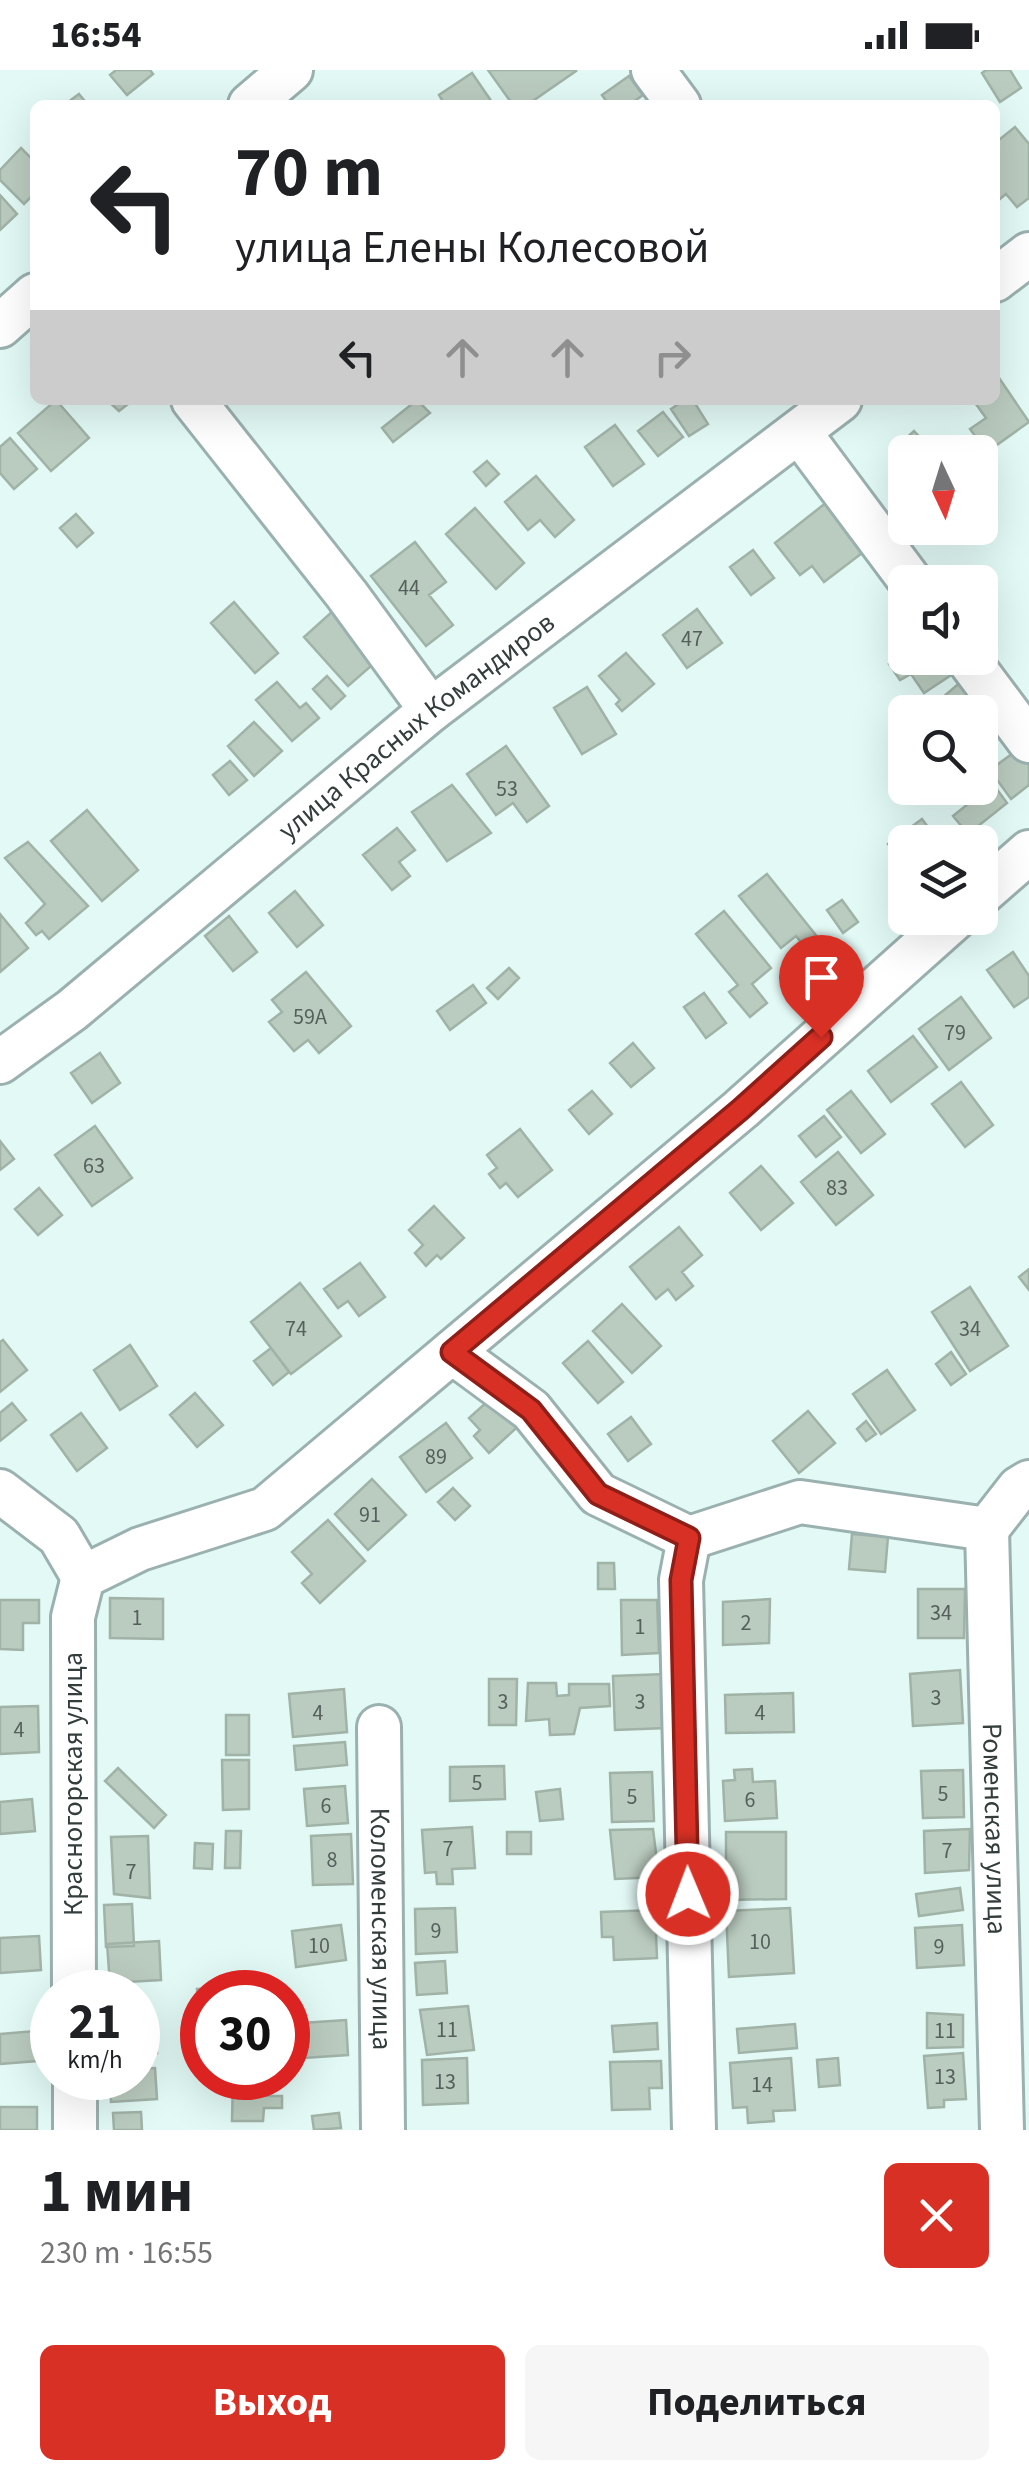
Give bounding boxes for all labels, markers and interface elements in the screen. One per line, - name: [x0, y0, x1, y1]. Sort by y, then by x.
- text: 16:54: [50, 8, 142, 62]
- text: 70 m: [235, 123, 383, 223]
- icon: left: [70, 140, 200, 270]
- text: улица Елены Колесовой: [235, 216, 709, 280]
- icon: left: [330, 330, 385, 385]
- icon: ahead: [435, 330, 490, 385]
- icon: ahead: [540, 330, 595, 385]
- icon: right: [645, 330, 700, 385]
- north arrow: [888, 435, 998, 545]
- map controls: [888, 435, 998, 935]
- button: sound: [888, 565, 998, 675]
- house number: 44: [398, 572, 420, 604]
- street label: улица Красных Командиров: [269, 603, 563, 850]
- house number: 47: [681, 623, 703, 655]
- button: search: [888, 695, 998, 805]
- house number: 53: [496, 773, 518, 805]
- button: layers: [888, 825, 998, 935]
- pin: [779, 935, 864, 1038]
- icon: arrive: [794, 950, 849, 1005]
- house number: 59А: [293, 1001, 327, 1033]
- house number: 79: [944, 1017, 966, 1049]
- house number: 63: [83, 1150, 105, 1182]
- house number: 83: [826, 1172, 848, 1204]
- house number: 74: [285, 1313, 307, 1345]
- house number: 34: [959, 1313, 981, 1345]
- house number: 89: [425, 1441, 447, 1473]
- house number: 91: [359, 1499, 381, 1531]
- house number: 34: [930, 1597, 952, 1629]
- house number: 1: [132, 1602, 142, 1634]
- house number: 2: [741, 1607, 751, 1639]
- house number: 1: [635, 1611, 645, 1643]
- street label: Красногорская улица: [53, 1652, 93, 1916]
- house number: 3: [931, 1682, 941, 1714]
- house number: 3: [498, 1686, 508, 1718]
- house number: 3: [635, 1686, 645, 1718]
- house number: 4: [313, 1697, 324, 1729]
- house number: 4: [755, 1697, 766, 1729]
- house number: 4: [14, 1714, 25, 1746]
- street label: Роменская улица: [972, 1723, 1017, 1935]
- house number: 5: [472, 1767, 482, 1799]
- house number: 5: [938, 1778, 948, 1810]
- house number: 5: [627, 1781, 637, 1813]
- house number: 6: [745, 1784, 756, 1816]
- house number: 6: [321, 1790, 332, 1822]
- street label: Коломенская улица: [360, 1807, 402, 2050]
- house number: 7: [443, 1833, 454, 1865]
- house number: 7: [942, 1835, 953, 1867]
- position arrow: [636, 1842, 740, 1946]
- house number: 8: [327, 1844, 338, 1876]
- house number: 7: [126, 1856, 137, 1888]
- house number: 9: [431, 1915, 441, 1947]
- house number: 10: [749, 1926, 771, 1958]
- house number: 10: [308, 1930, 330, 1962]
- house number: 9: [934, 1931, 944, 1963]
- speed limit sign: 30: [180, 1970, 310, 2100]
- text: 21: [69, 1987, 121, 2058]
- house number: 11: [436, 2014, 458, 2046]
- house number: 11: [934, 2015, 956, 2047]
- text: km/h: [67, 2042, 123, 2078]
- house number: 13: [934, 2061, 956, 2093]
- house number: 13: [434, 2066, 456, 2098]
- house number: 14: [751, 2069, 773, 2101]
- text: 1 мин: [40, 2150, 193, 2235]
- button: close: [884, 2163, 989, 2268]
- text: 230 m · 16:55: [40, 2230, 213, 2276]
- button: Выход: [40, 2345, 505, 2460]
- button: Поделиться: [525, 2345, 989, 2460]

